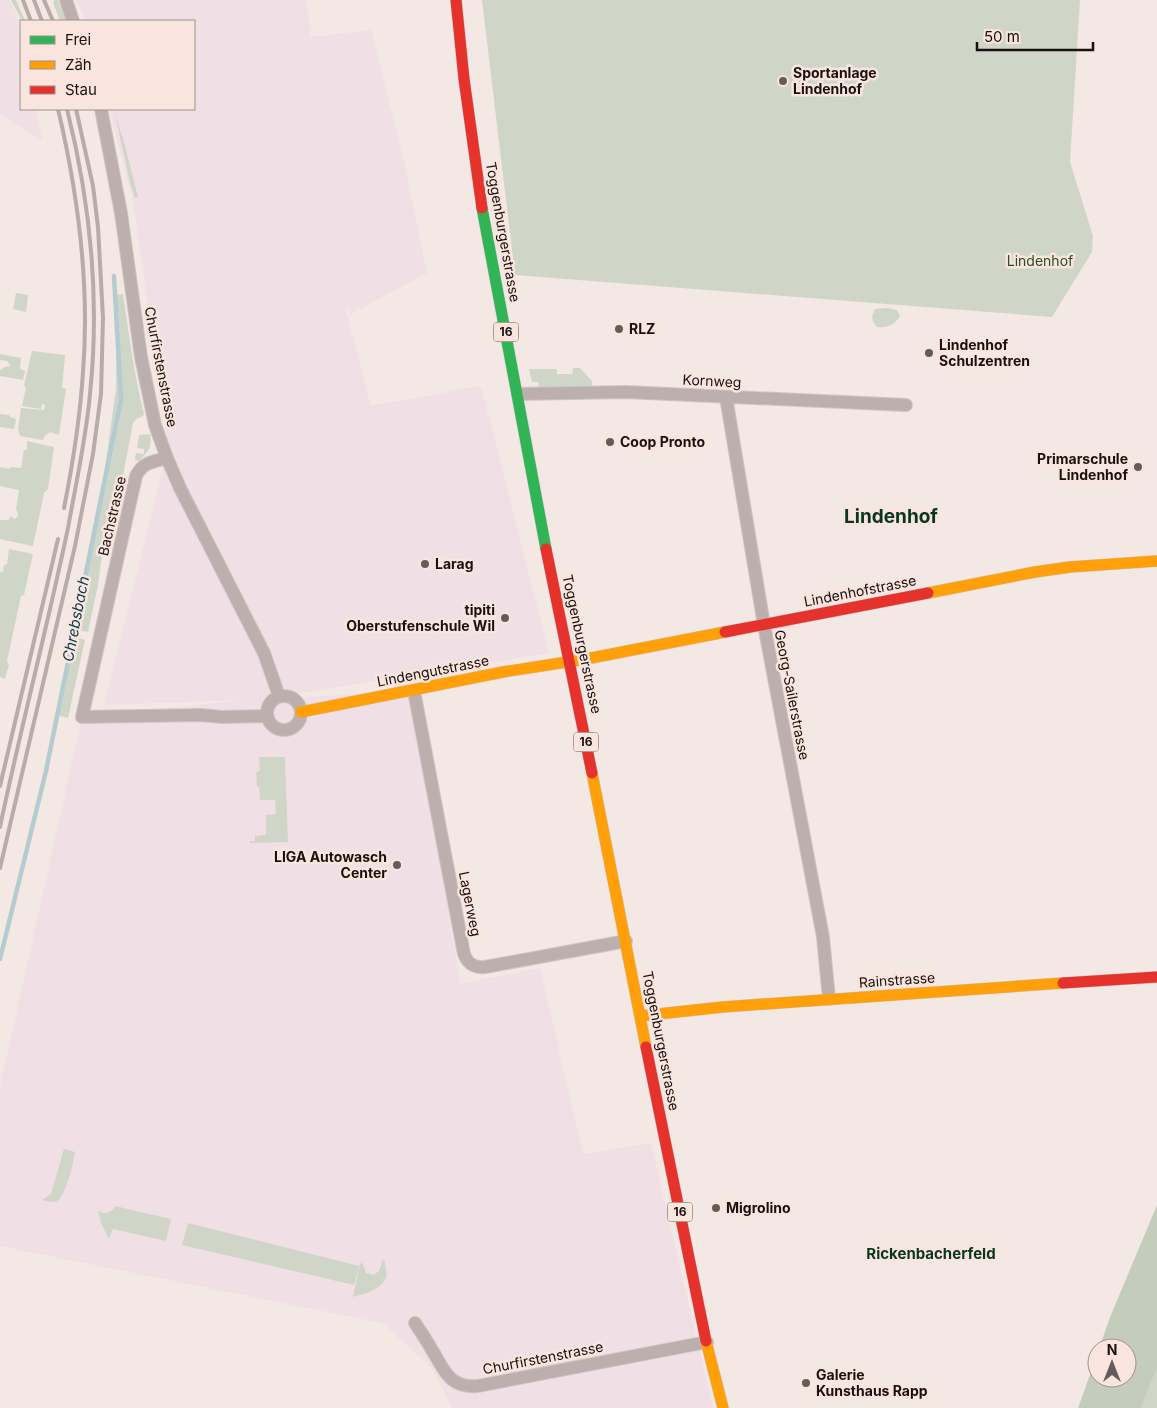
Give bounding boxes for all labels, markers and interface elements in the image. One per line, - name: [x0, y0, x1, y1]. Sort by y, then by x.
- legend: [20, 20, 195, 110]
- scale bar: [977, 20, 1093, 52]
- text: 50 m: [984, 27, 1020, 46]
- text: Frei: [65, 30, 91, 49]
- text: Zäh: [65, 55, 92, 74]
- place label: Sportanlage Lindenhof: [793, 64, 877, 97]
- marker: Sportanlage Lindenhof: [777, 75, 789, 87]
- text: Stau: [65, 80, 97, 99]
- street label: Toggenburgerstrasse: [483, 161, 524, 303]
- park label: Lindenhof: [1007, 252, 1073, 269]
- street label: Churfirstenstrasse: [141, 305, 182, 429]
- place label: RLZ: [629, 320, 655, 337]
- road number: 16: [494, 322, 518, 342]
- marker: RLZ: [613, 323, 625, 335]
- place label: Lindenhof Schulzentren: [939, 336, 1030, 369]
- marker: Lindenhof Schulzentren: [923, 347, 935, 359]
- street label: Kornweg: [682, 370, 742, 391]
- place label: Coop Pronto: [620, 433, 705, 450]
- marker: Coop Pronto: [604, 436, 616, 448]
- place label: Primarschule Lindenhof: [1037, 450, 1128, 483]
- marker: Primarschule Lindenhof: [1132, 461, 1144, 473]
- street label: Bachstrasse: [94, 474, 129, 557]
- district label: Lindenhof: [844, 505, 938, 528]
- place label: Larag: [435, 555, 474, 572]
- marker: Larag: [419, 558, 431, 570]
- street label: Lindenhofstrasse: [802, 571, 918, 610]
- street label: Toggenburgerstrasse: [559, 573, 606, 715]
- water label: Chrebsbach: [58, 574, 93, 663]
- place label: tipiti Oberstufenschule Wil: [346, 601, 495, 634]
- marker: tipiti Oberstufenschule Wil: [499, 612, 511, 624]
- street label: Georg-Sailerstrasse: [772, 628, 813, 761]
- street label: Lindengutstrasse: [375, 651, 490, 690]
- road number: 16: [574, 732, 598, 752]
- place label: LIGA Autowasch Center: [274, 848, 387, 881]
- marker: LIGA Autowasch Center: [391, 859, 403, 871]
- street label: Lagerweg: [456, 870, 485, 938]
- street label: Rainstrasse: [858, 968, 936, 991]
- street label: Toggenburgerstrasse: [640, 970, 683, 1112]
- place label: Migrolino: [726, 1199, 791, 1216]
- road number: 16: [668, 1202, 692, 1222]
- marker: Migrolino: [710, 1202, 722, 1214]
- district label: Rickenbacherfeld: [866, 1244, 996, 1263]
- street label: Churfirstenstrasse: [481, 1337, 605, 1378]
- north arrow: [1087, 1338, 1137, 1388]
- text: N: [1107, 1341, 1117, 1358]
- place label: Galerie Kunsthaus Rapp: [816, 1366, 928, 1399]
- marker: Galerie Kunsthaus Rapp: [800, 1377, 812, 1389]

